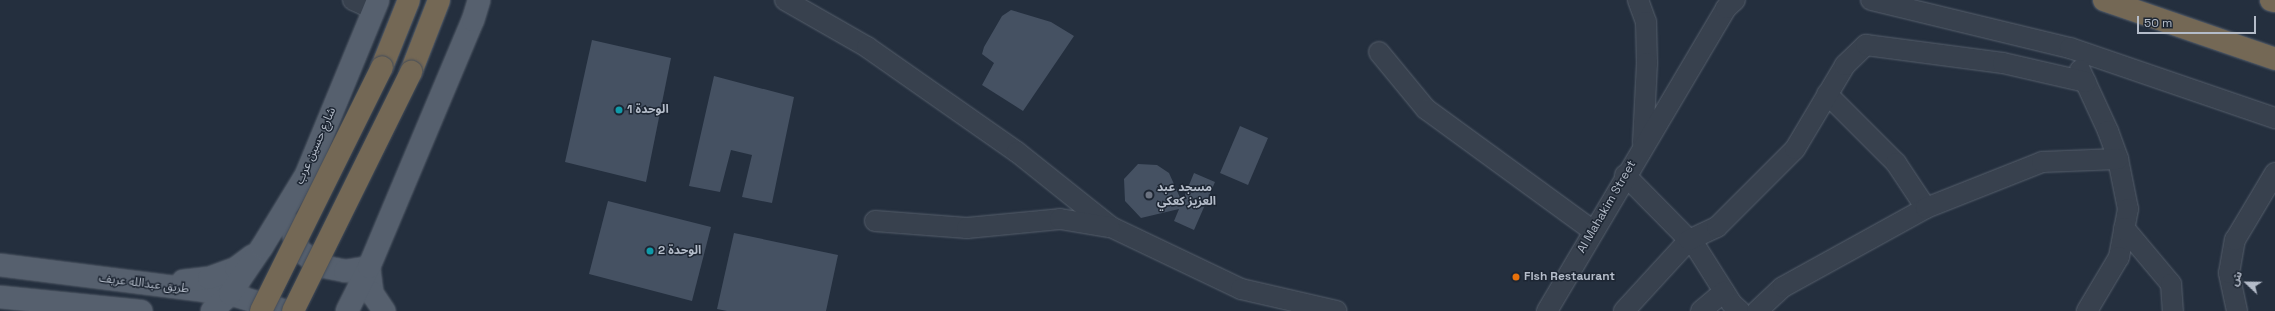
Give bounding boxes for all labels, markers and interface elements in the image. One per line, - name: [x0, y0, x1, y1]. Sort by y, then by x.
- scale bar: [2139, 8, 2258, 34]
- text: 50 m: [2144, 15, 2172, 31]
- place label: الوحدة 1: [627, 103, 669, 117]
- street label: شارع حسين عرب: [293, 105, 339, 187]
- marker: الوحدة 1: [614, 105, 624, 115]
- street label: Al Mahakim Street: [1575, 158, 1639, 256]
- place label: مسجد عبد العزيز كعكي: [1157, 181, 1216, 209]
- marker: مسجد عبد العزيز كعكي: [1144, 190, 1154, 200]
- place label: الوحدة 2: [658, 244, 701, 258]
- marker: الوحدة 2: [645, 246, 655, 256]
- north arrow: [2227, 263, 2267, 303]
- text: ش: [2227, 269, 2245, 288]
- place label: Fish Restaurant: [1524, 270, 1615, 284]
- street label: طريق عبدالله عريف: [98, 271, 190, 297]
- marker: Fish Restaurant: [1511, 272, 1521, 282]

